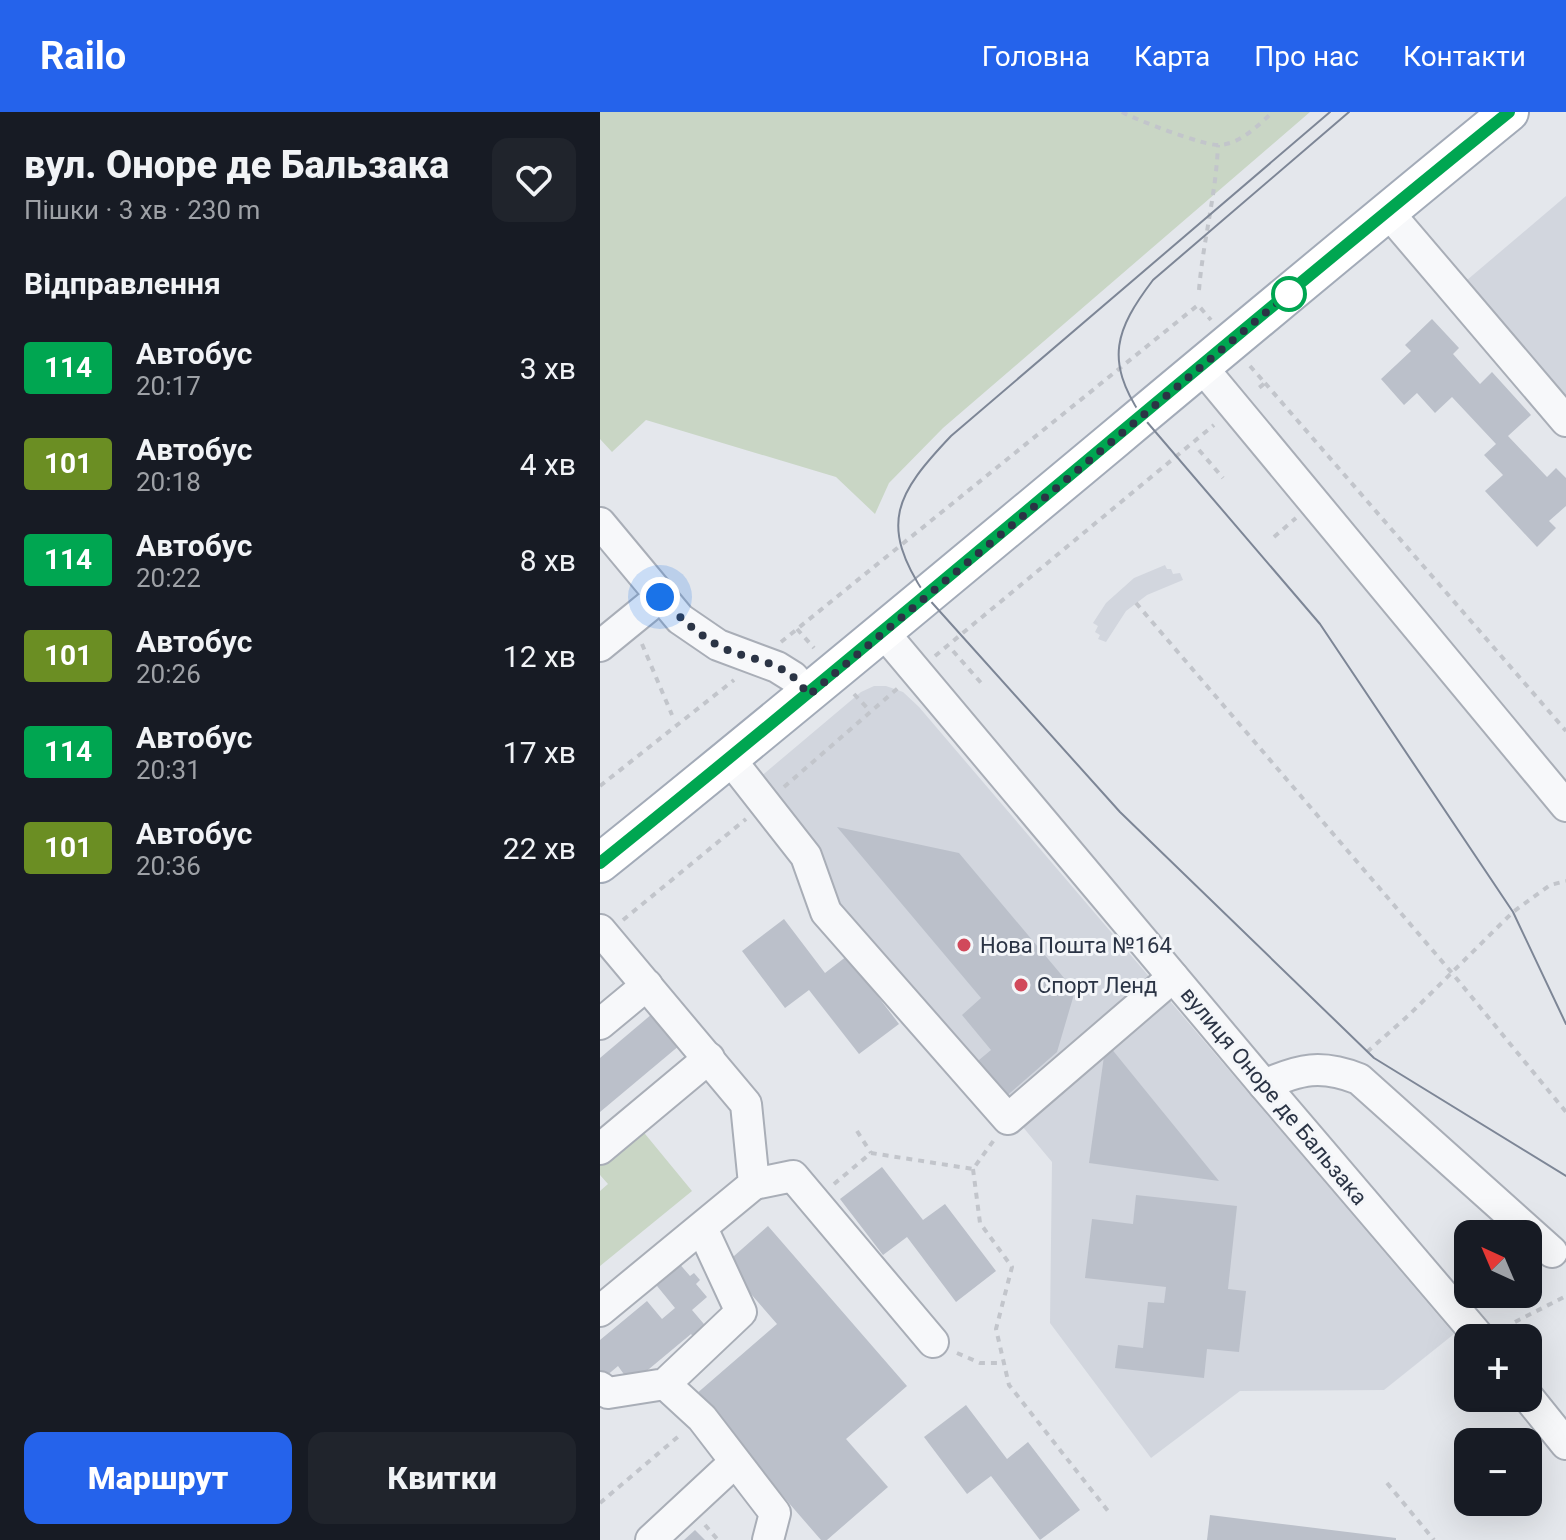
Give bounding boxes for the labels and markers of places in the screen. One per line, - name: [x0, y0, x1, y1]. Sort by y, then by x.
- unlabelled marker: [1272, 277, 1306, 311]
- place label: Нова Пошта №164: [980, 933, 1172, 958]
- marker: Нова Пошта №164: [955, 936, 973, 954]
- place label: Спорт Ленд: [1037, 973, 1157, 998]
- marker: Спорт Ленд: [1012, 976, 1030, 994]

